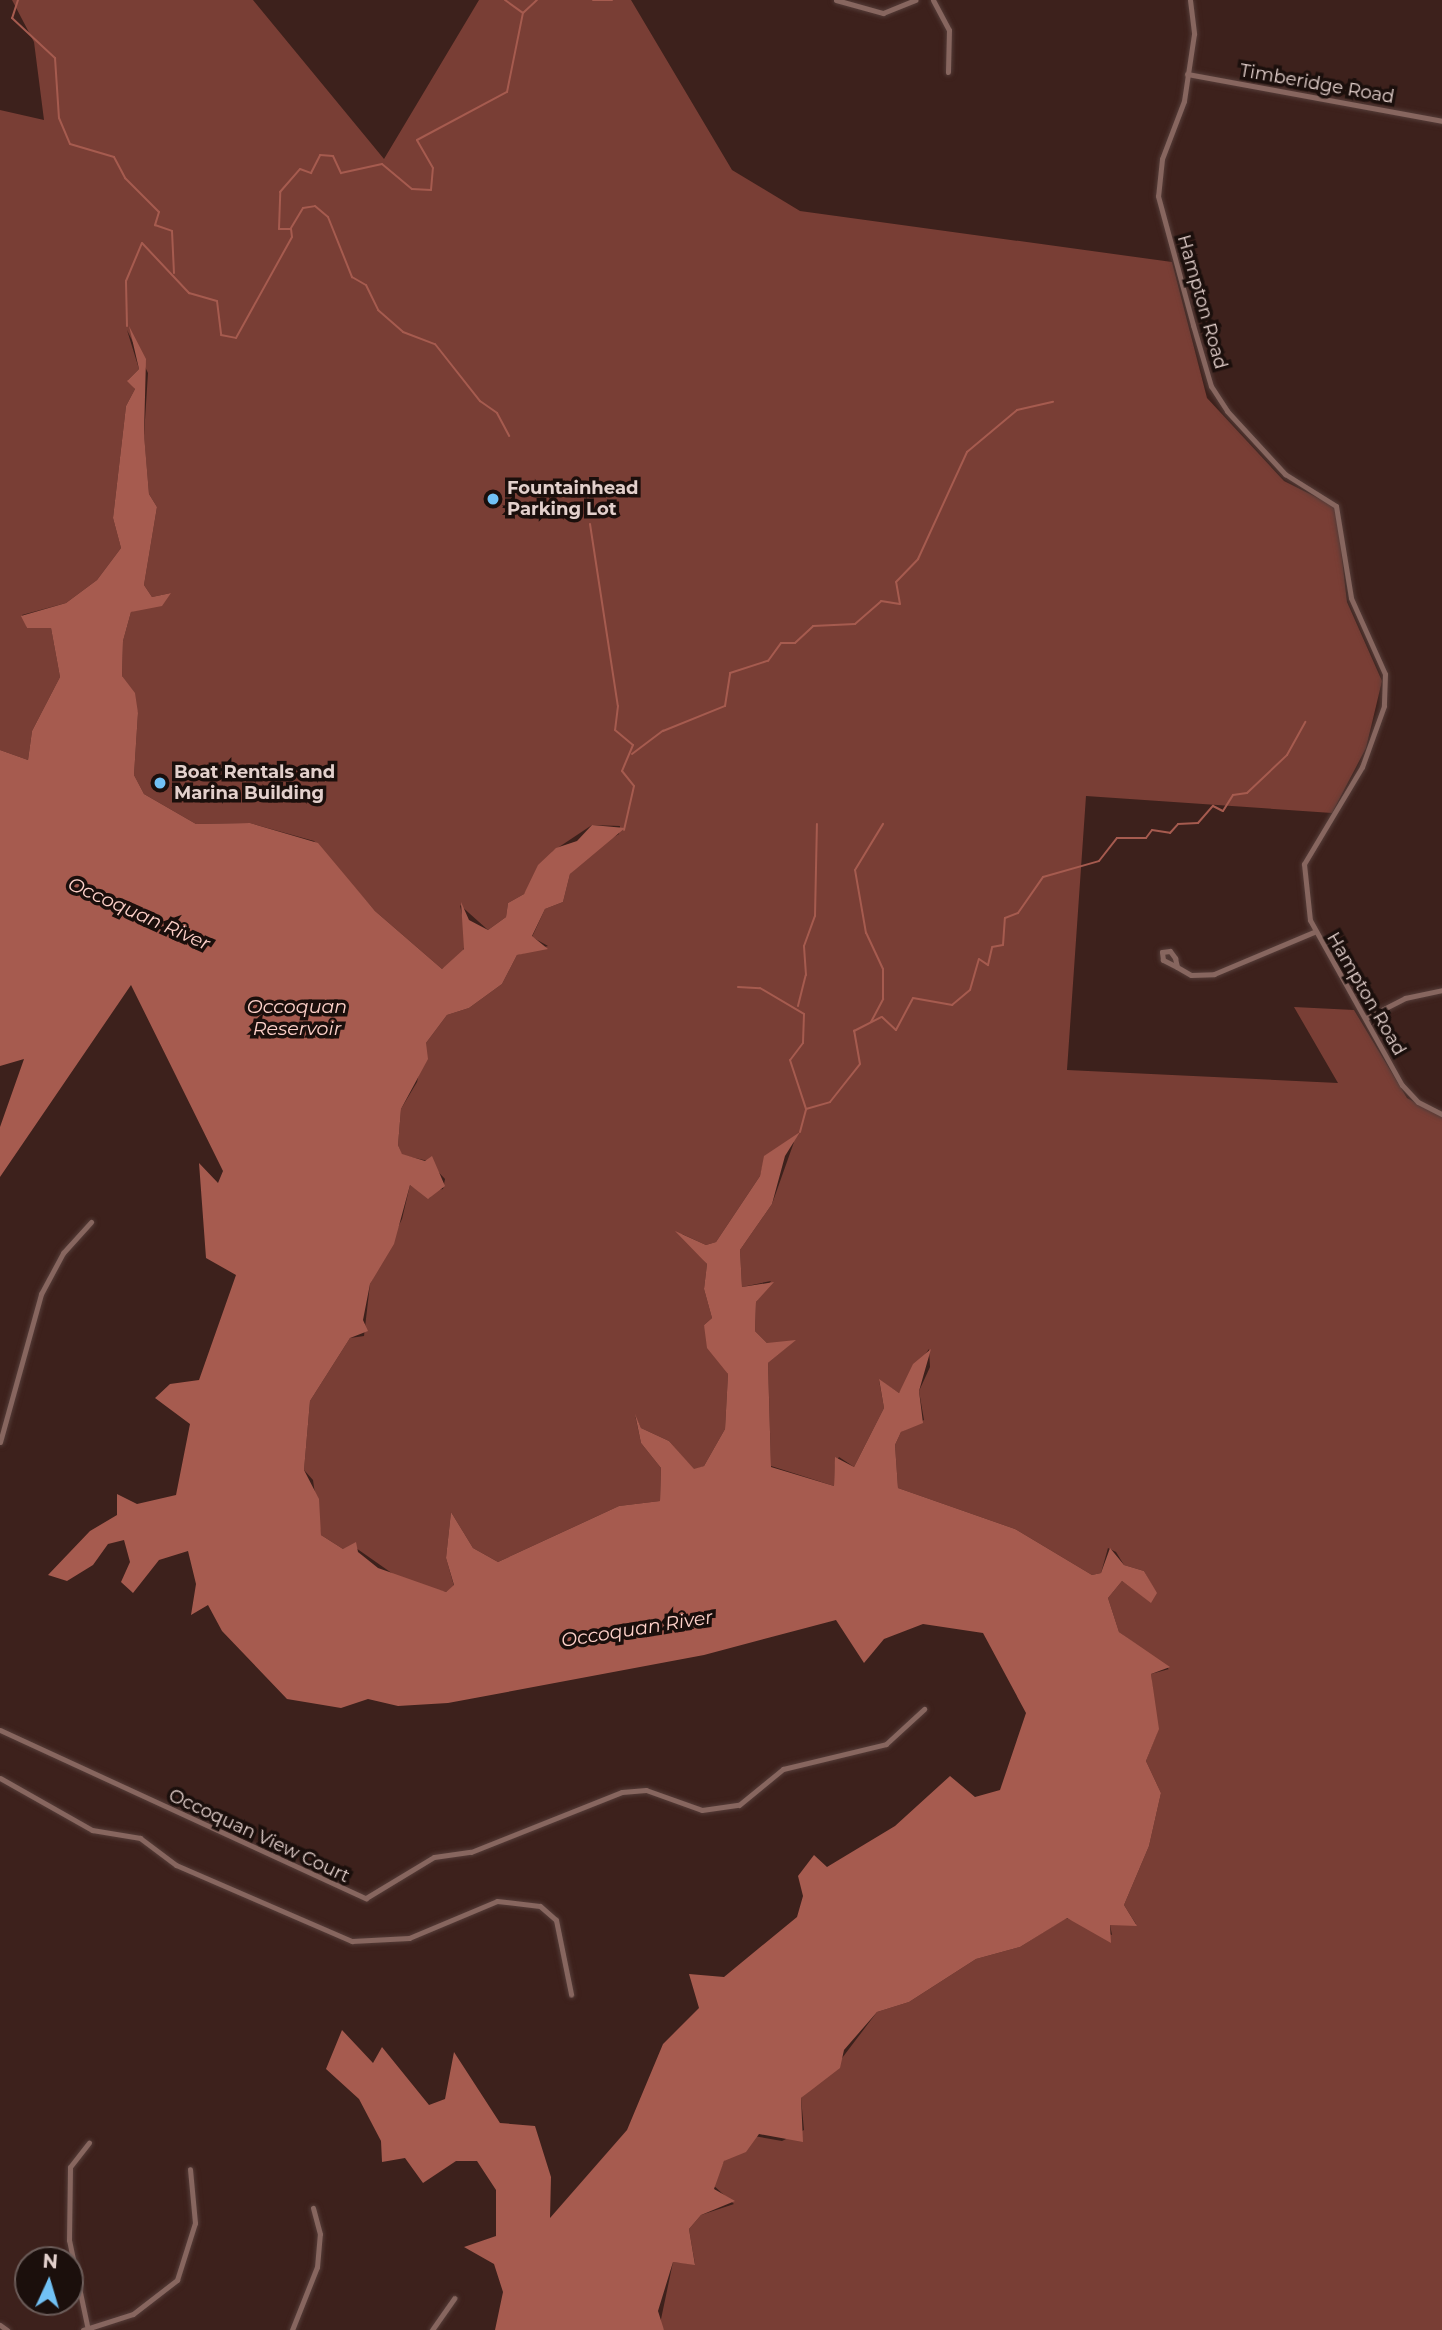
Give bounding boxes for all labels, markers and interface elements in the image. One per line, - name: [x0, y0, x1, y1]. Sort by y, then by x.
- street label: Timberidge Road: [1238, 60, 1396, 108]
- street label: Hampton Road: [1172, 232, 1232, 372]
- place label: Fountainhead Parking Lot: [507, 478, 639, 520]
- marker: Fountainhead Parking Lot: [485, 491, 501, 507]
- place label: Boat Rentals and Marina Building: [174, 762, 335, 804]
- marker: Boat Rentals and Marina Building: [152, 775, 168, 791]
- water label: Occoquan River: [64, 872, 214, 956]
- street label: Hampton Road: [1322, 929, 1410, 1059]
- water label: Occoquan Reservoir: [247, 996, 347, 1040]
- water label: Occoquan River: [560, 1606, 714, 1652]
- street label: Occoquan View Court: [165, 1785, 353, 1887]
- north arrow: [14, 2246, 84, 2316]
- text: N: [42, 2250, 59, 2274]

